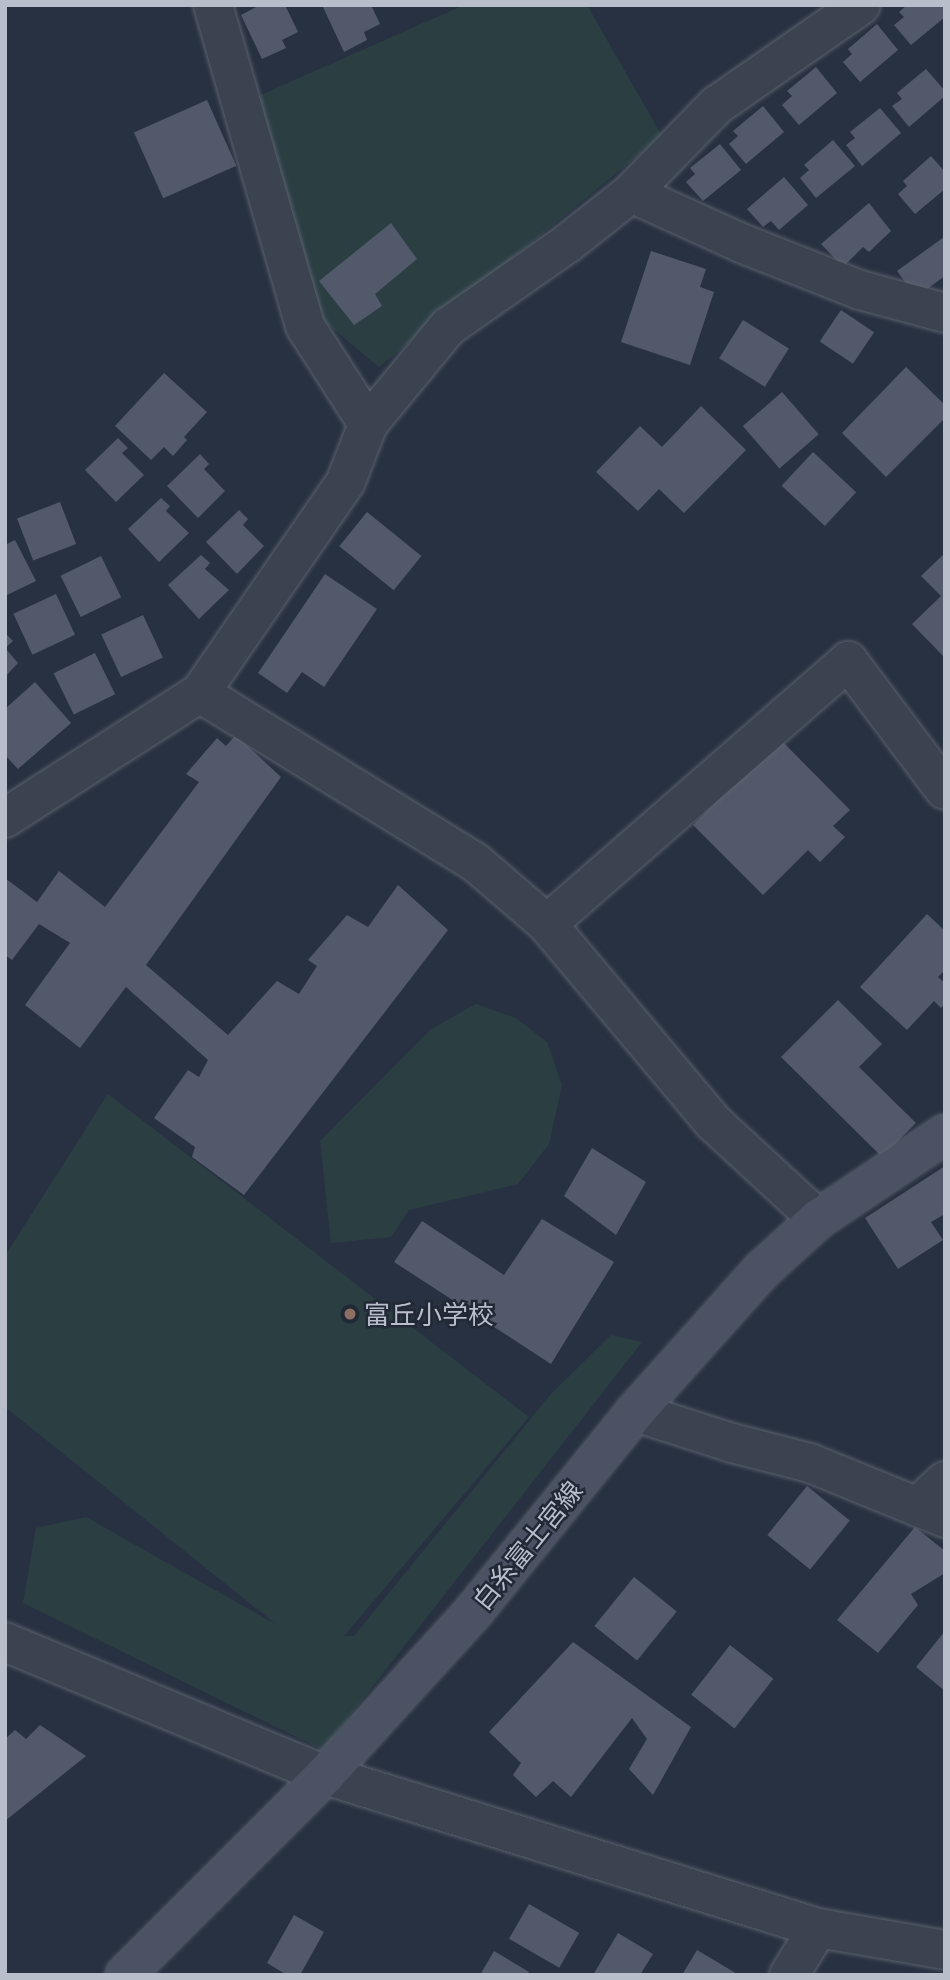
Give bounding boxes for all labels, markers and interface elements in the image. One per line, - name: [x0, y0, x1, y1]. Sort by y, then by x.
- place label: 富丘小学校: [364, 1298, 494, 1330]
- marker: 富丘小学校: [342, 1306, 358, 1322]
- street label: 白糸富士宮線: [466, 1475, 588, 1615]

